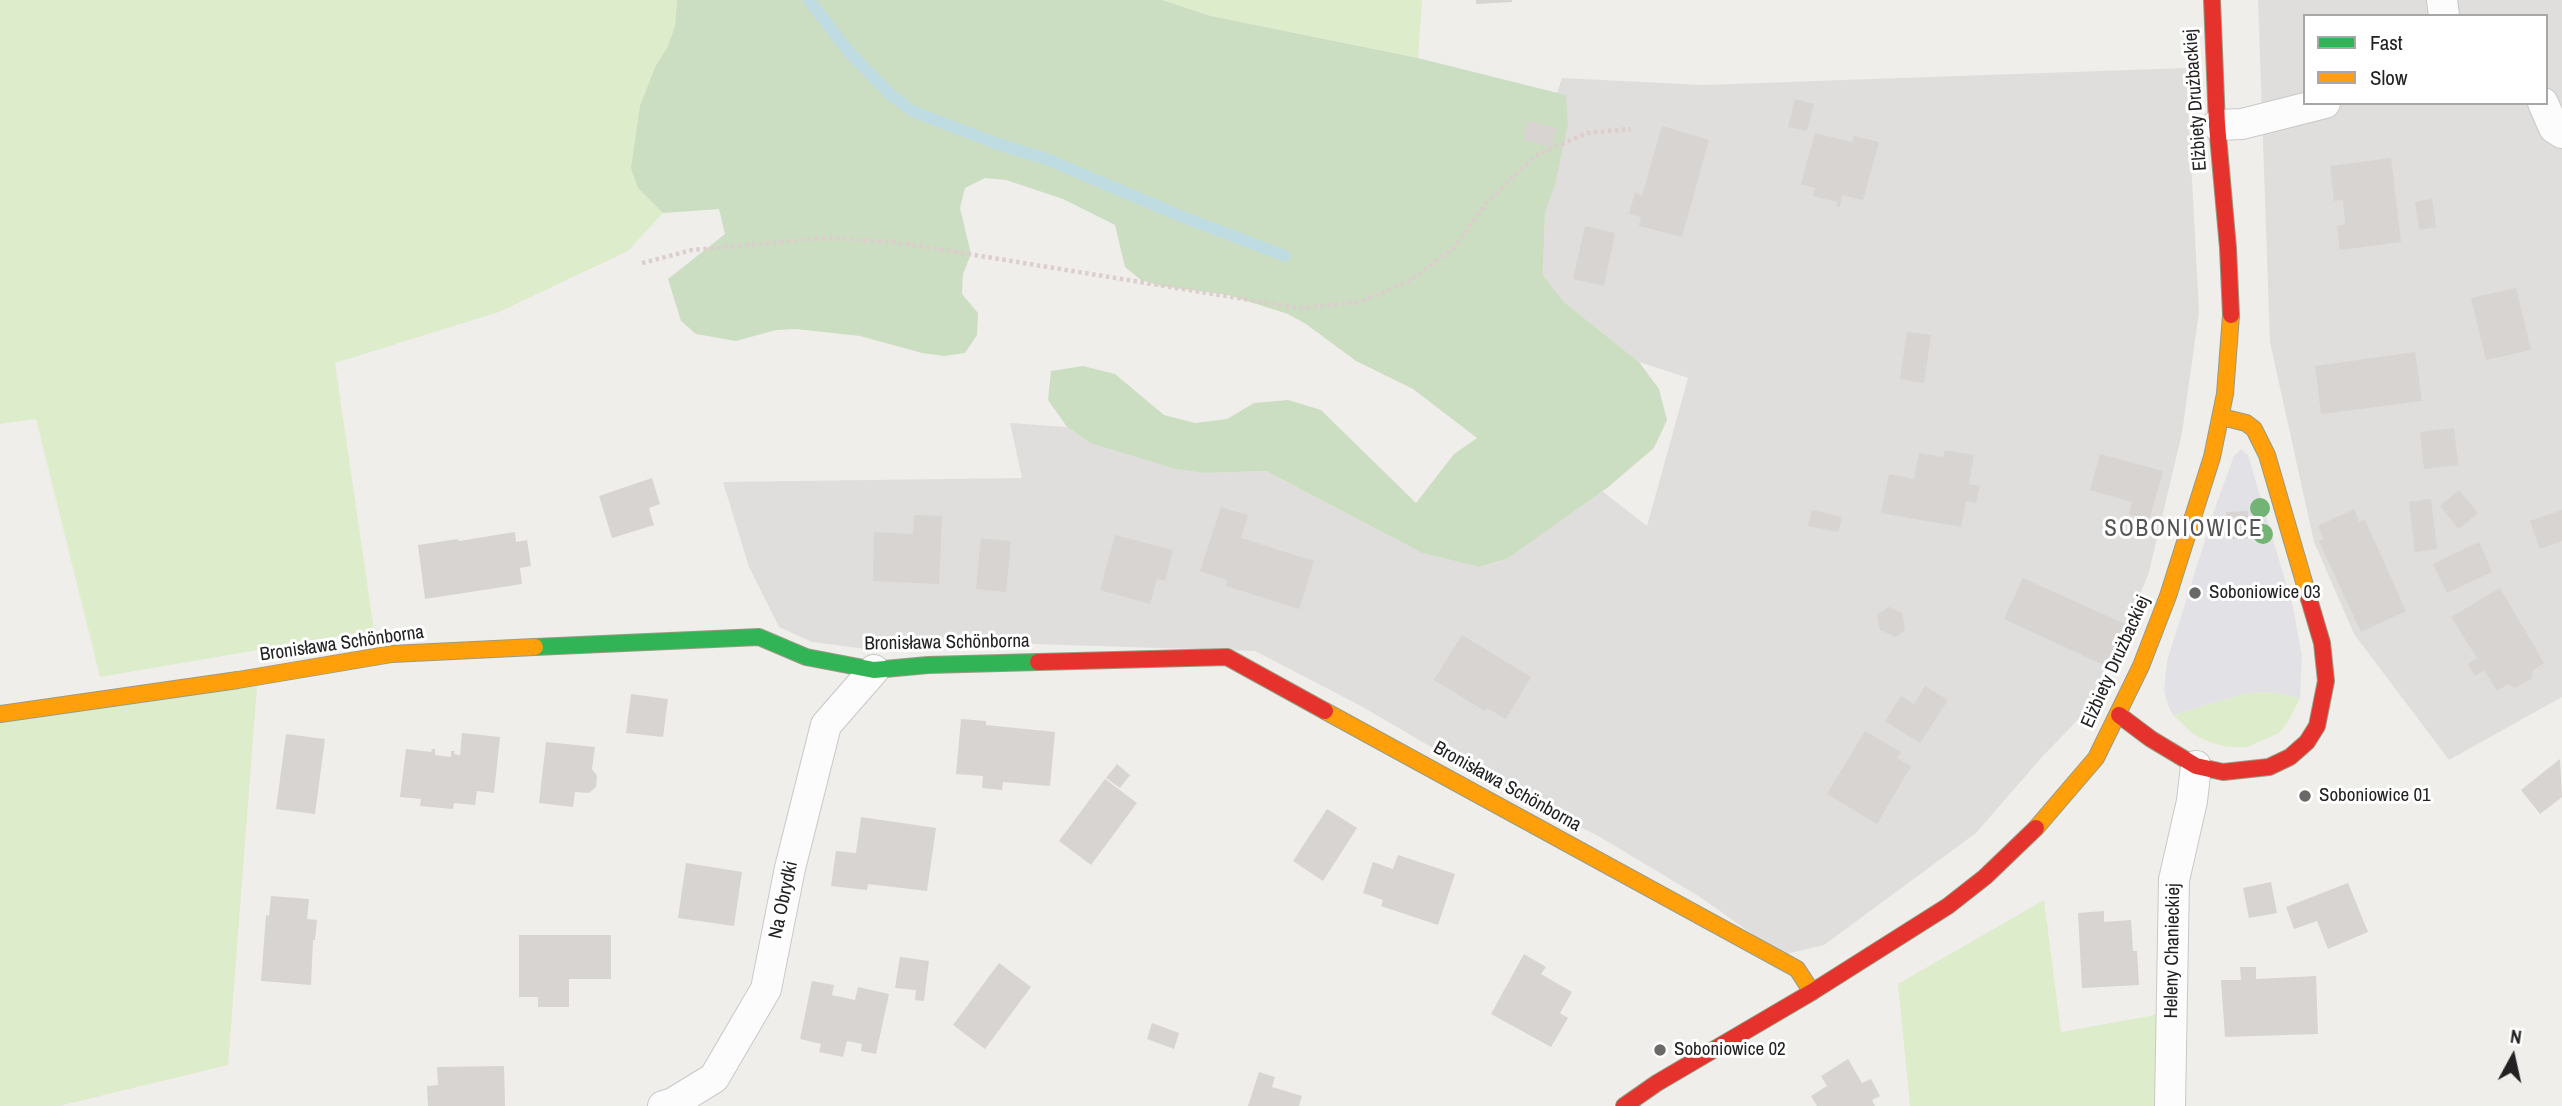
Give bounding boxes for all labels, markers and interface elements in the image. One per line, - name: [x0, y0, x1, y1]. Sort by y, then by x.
- legend: [2303, 14, 2548, 105]
- street label: Elżbiety Drużbackiej: [2180, 28, 2212, 172]
- text: Fast: [2370, 28, 2403, 57]
- text: Slow: [2370, 63, 2407, 92]
- district label: SOBONIOWICE: [2106, 516, 2262, 544]
- place label: Soboniowice 03: [2209, 582, 2321, 604]
- marker: Soboniowice 03: [2187, 585, 2203, 601]
- street label: Elżbiety Drużbackiej: [2077, 592, 2155, 732]
- street label: Bronisława Schönborna: [259, 621, 425, 667]
- street label: Bronisława Schönborna: [864, 630, 1030, 656]
- street label: Bronisława Schönborna: [1429, 737, 1585, 837]
- place label: Soboniowice 01: [2319, 785, 2431, 807]
- marker: Soboniowice 01: [2297, 788, 2313, 804]
- street label: Na Obrydki: [765, 859, 803, 941]
- street label: Heleny Chanieckiej: [2160, 883, 2186, 1019]
- north arrow: [2478, 1022, 2548, 1092]
- text: N: [2509, 1023, 2523, 1050]
- place label: Soboniowice 02: [1674, 1039, 1786, 1061]
- marker: Soboniowice 02: [1652, 1042, 1668, 1058]

